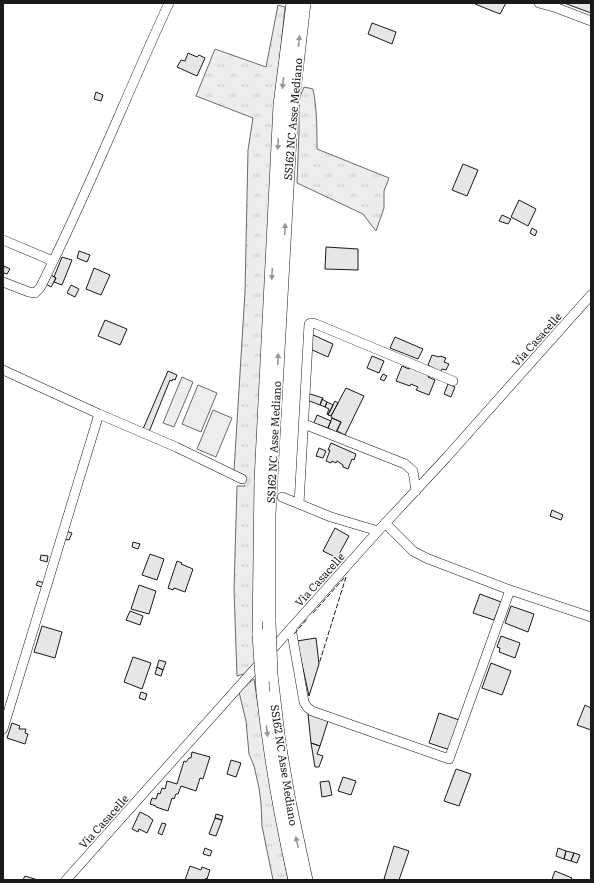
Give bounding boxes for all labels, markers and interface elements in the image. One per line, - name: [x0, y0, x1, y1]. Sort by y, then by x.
- one-way arrow: [296, 35, 303, 47]
- street label: SS162 NC Asse Mediano: [279, 57, 305, 181]
- one-way arrow: [280, 77, 286, 89]
- one-way arrow: [275, 138, 282, 150]
- one-way arrow: [281, 223, 288, 235]
- one-way arrow: [268, 268, 275, 280]
- street label: Via Casacelle: [507, 308, 565, 370]
- one-way arrow: [275, 352, 281, 365]
- street label: SS162 NC Asse Mediano: [262, 380, 284, 504]
- street label: Via Casacelle: [290, 548, 348, 610]
- street label: SS162 NC Asse Mediano: [268, 703, 302, 827]
- one-way arrow: [264, 725, 271, 737]
- street label: Via Casacelle: [74, 790, 132, 852]
- one-way arrow: [294, 836, 300, 848]

